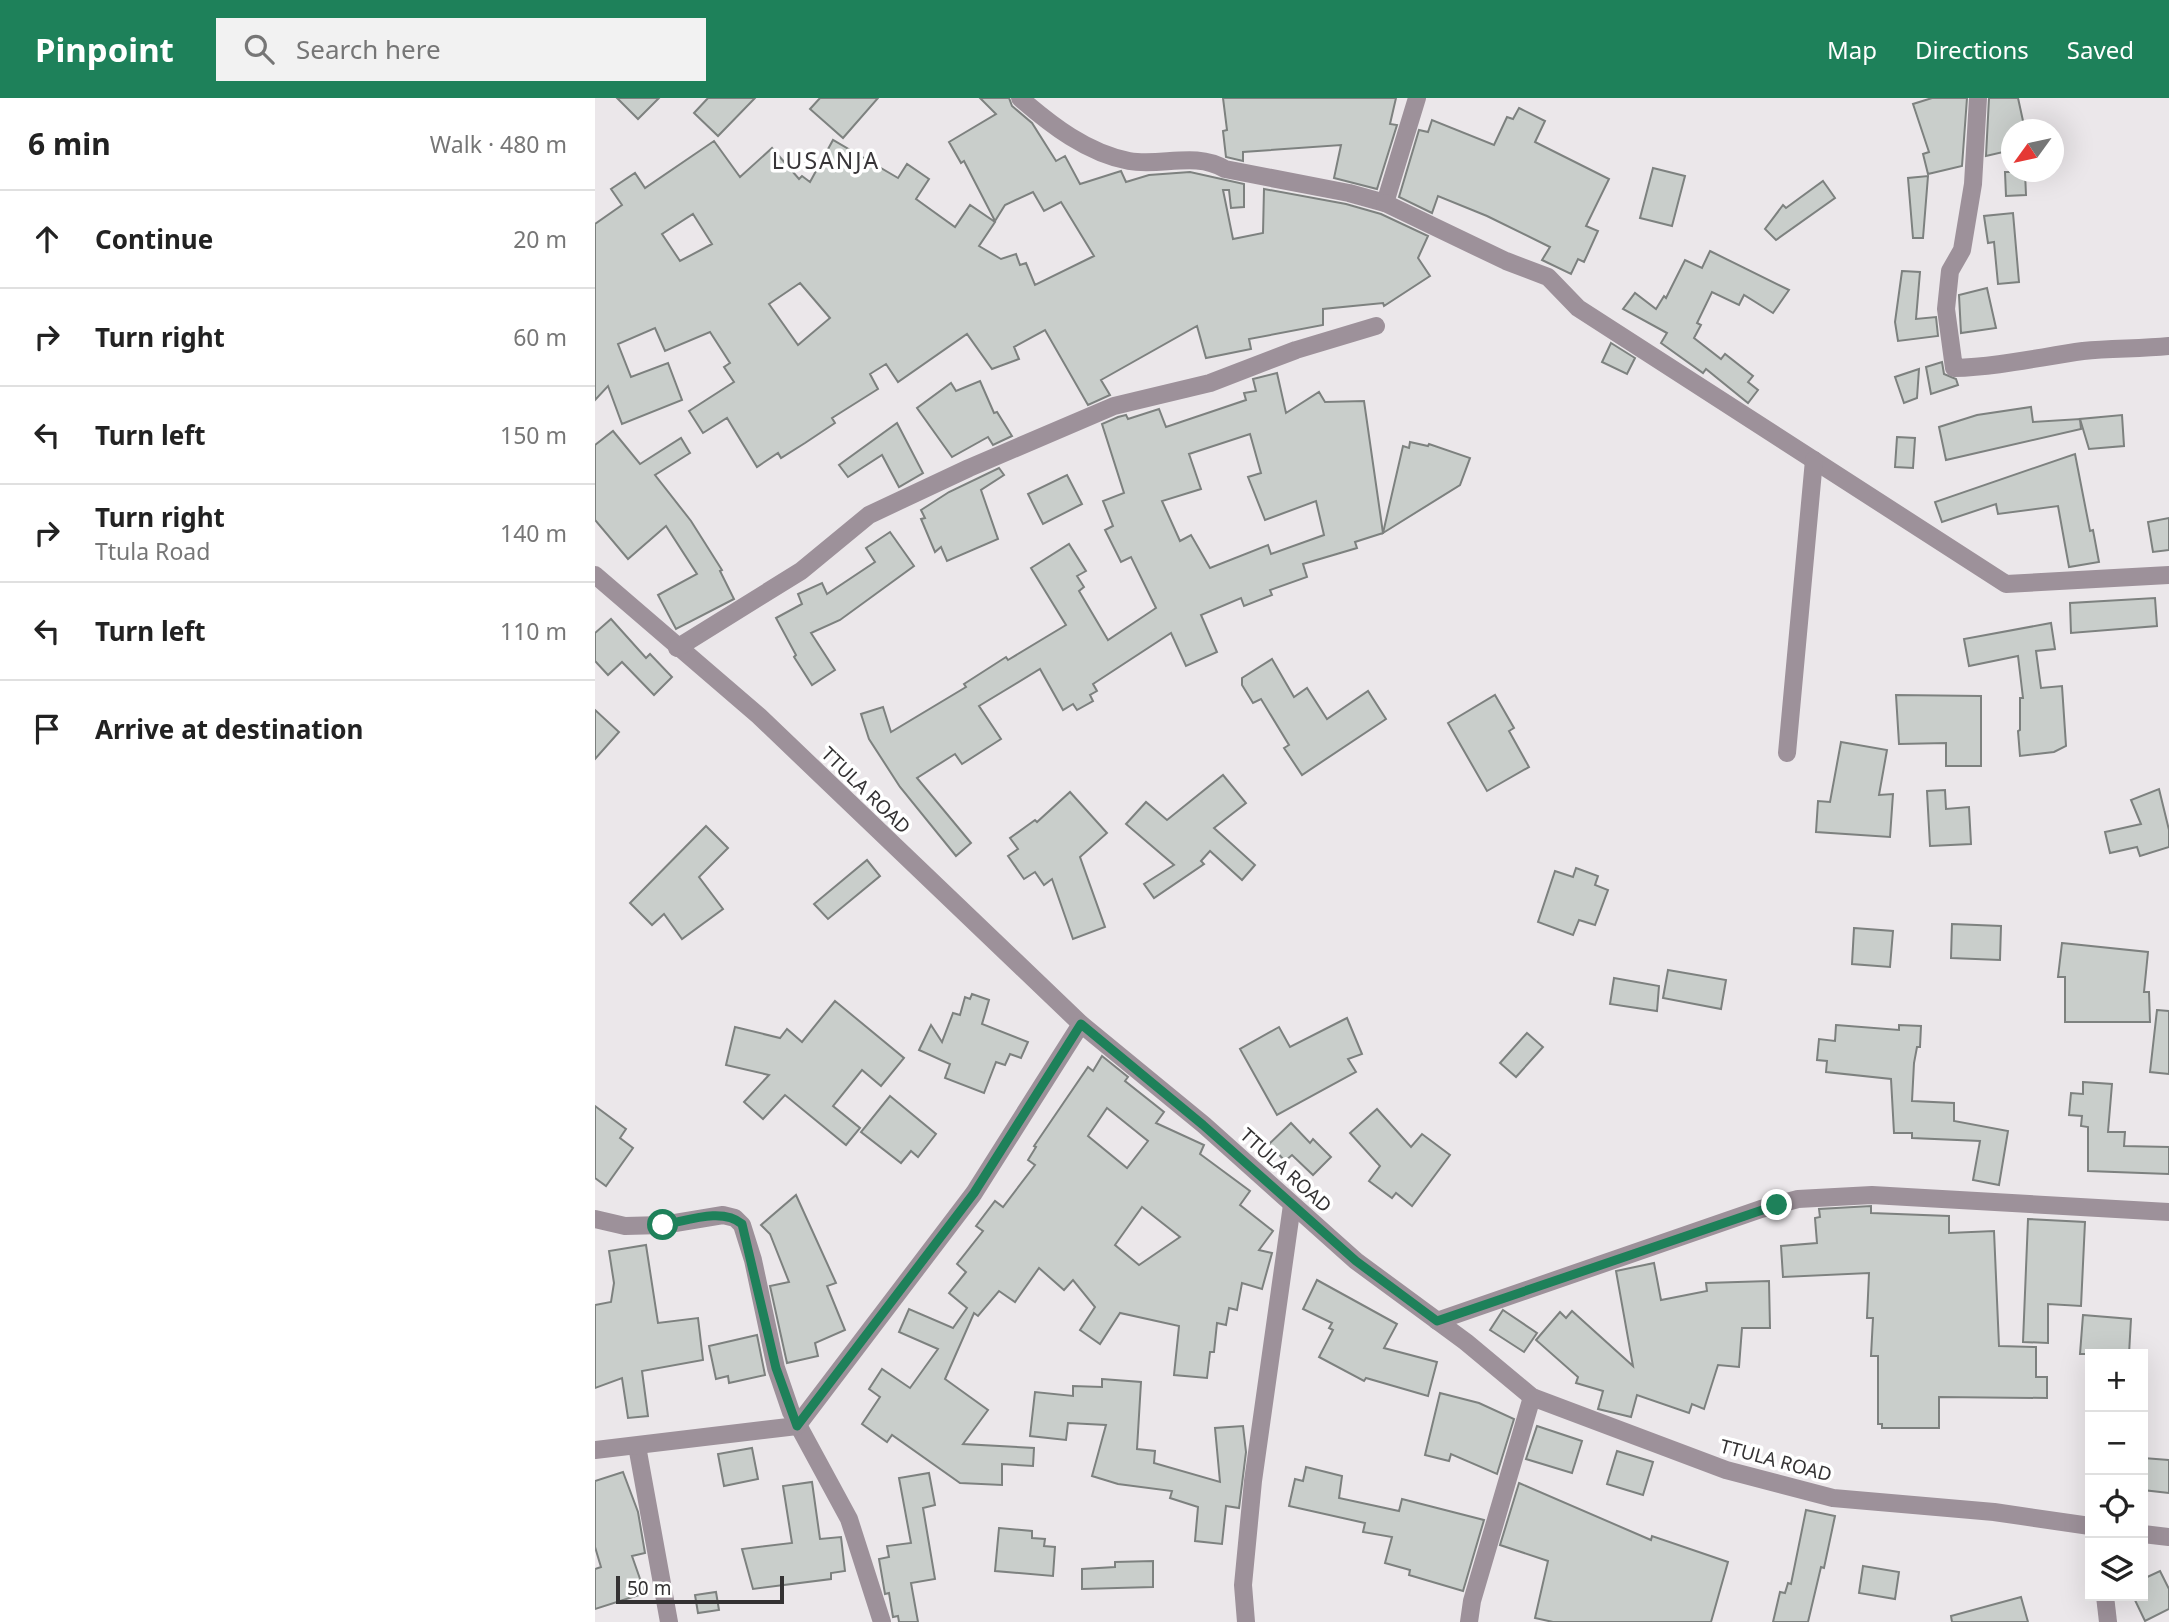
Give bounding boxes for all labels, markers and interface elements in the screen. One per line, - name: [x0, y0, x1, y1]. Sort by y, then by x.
- search box: [216, 18, 706, 81]
- text: Pinpoint: [35, 27, 174, 72]
- icon: search: [240, 30, 278, 68]
- text: Search here: [296, 31, 441, 67]
- text: Map: [1827, 33, 1877, 66]
- text: Directions: [1915, 33, 2029, 66]
- text: Saved: [2067, 33, 2134, 66]
- north arrow: [2001, 119, 2064, 182]
- text: 6 min: [28, 123, 111, 164]
- text: Walk · 480 m: [430, 128, 567, 160]
- district label: LUSANJA: [772, 144, 880, 176]
- icon: ahead: [28, 220, 66, 258]
- text: Continue: [95, 221, 213, 257]
- text: 20 m: [513, 223, 567, 255]
- icon: right: [28, 318, 66, 356]
- text: Turn right: [95, 319, 225, 355]
- text: 60 m: [513, 321, 567, 353]
- icon: left: [28, 416, 66, 454]
- text: Turn left: [95, 417, 206, 453]
- text: 150 m: [500, 419, 567, 451]
- text: Turn right: [95, 499, 225, 535]
- icon: right: [28, 514, 66, 552]
- text: 140 m: [500, 517, 567, 549]
- text: Ttula Road: [95, 535, 210, 567]
- icon: left: [28, 612, 66, 650]
- text: Turn left: [95, 613, 206, 649]
- text: 110 m: [500, 615, 567, 647]
- icon: arrive: [28, 710, 66, 748]
- text: Arrive at destination: [95, 711, 364, 747]
- street label: TTULA ROAD: [816, 741, 916, 839]
- street label: TTULA ROAD: [1235, 1122, 1337, 1218]
- route end: [1761, 1189, 1792, 1220]
- route start: [647, 1209, 678, 1240]
- map controls: [2085, 1349, 2148, 1601]
- button: +: [2085, 1349, 2148, 1412]
- button: −: [2085, 1412, 2148, 1475]
- street label: TTULA ROAD: [1717, 1433, 1835, 1487]
- button: locate: [2085, 1475, 2148, 1538]
- button: layers: [2085, 1538, 2148, 1601]
- scale bar: [616, 1573, 784, 1605]
- text: 50 m: [627, 1575, 671, 1601]

